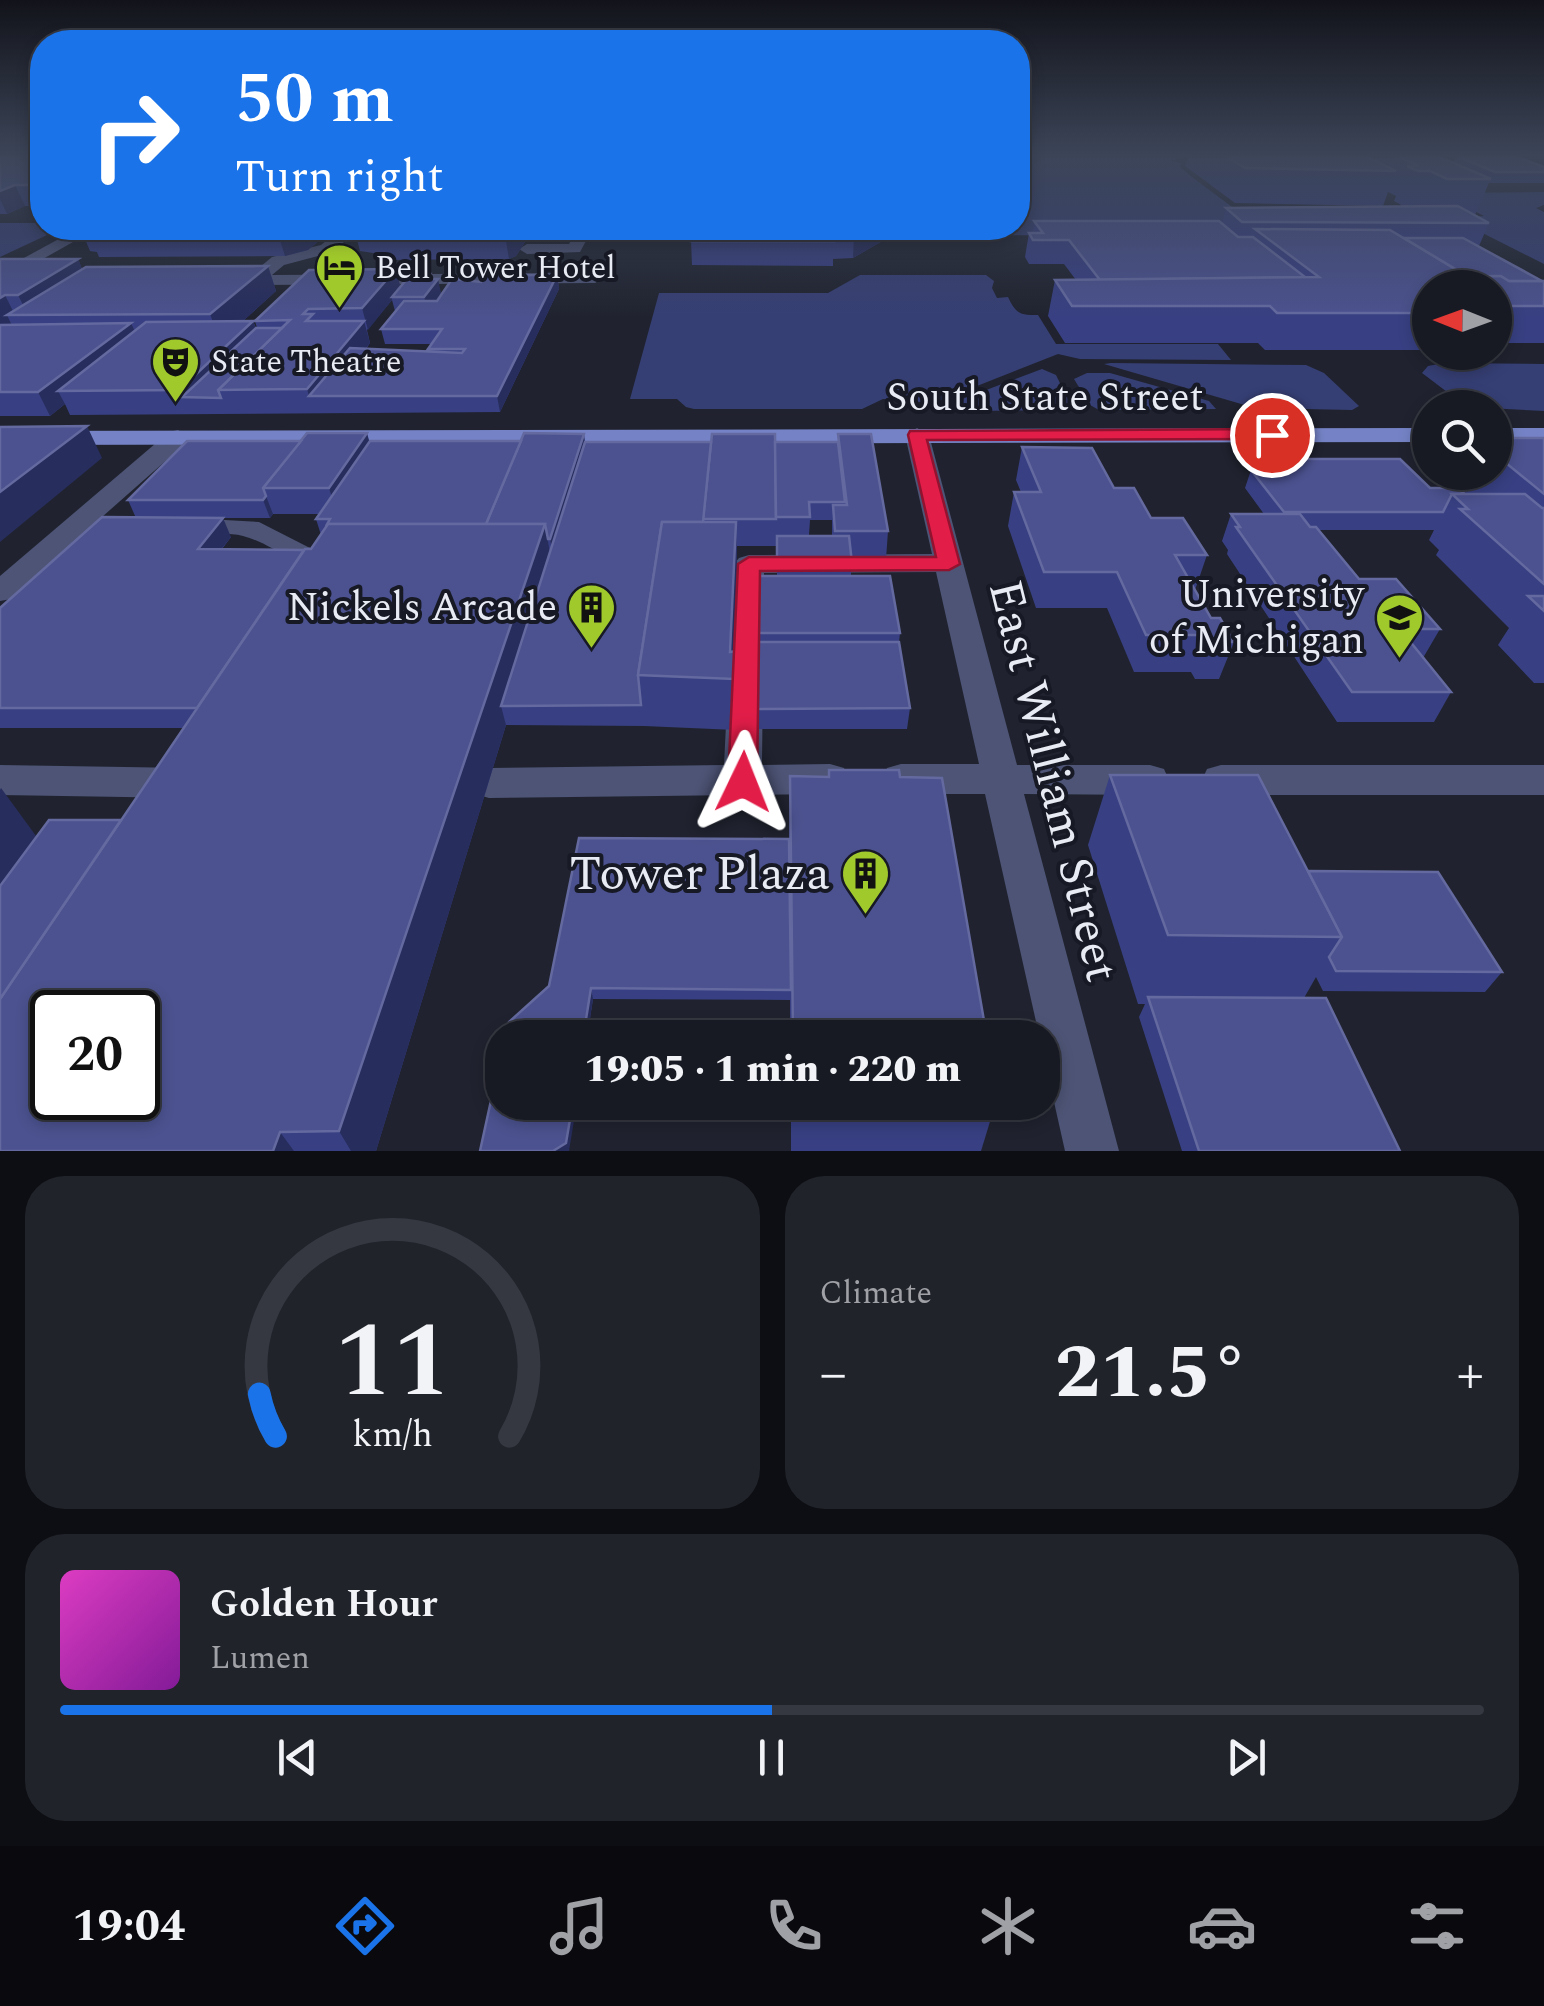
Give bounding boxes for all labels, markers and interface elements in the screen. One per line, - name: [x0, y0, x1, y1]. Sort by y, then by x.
- text: 50 m: [235, 47, 394, 153]
- icon: right: [70, 70, 200, 200]
- text: Turn right: [235, 143, 444, 212]
- hotel icon: Bell Tower Hotel: [314, 242, 366, 310]
- place label: Bell Tower Hotel: [375, 244, 616, 293]
- north arrow: [1412, 270, 1512, 370]
- map controls: [1412, 270, 1512, 490]
- theatre icon: State Theatre: [150, 336, 202, 404]
- place label: State Theatre: [211, 338, 401, 387]
- street label: South State Street: [886, 368, 1204, 429]
- button: search: [1412, 390, 1512, 490]
- pin: [1230, 393, 1315, 478]
- icon: arrive: [1245, 408, 1300, 463]
- place label: University of Michigan: [1149, 565, 1366, 672]
- street label: East William Street: [968, 572, 1138, 990]
- place label: Nickels Arcade: [287, 578, 557, 639]
- building icon: Nickels Arcade: [566, 582, 618, 650]
- school or university icon: University of Michigan: [1373, 592, 1425, 660]
- position arrow: [691, 730, 795, 834]
- place label: Tower Plaza: [569, 838, 830, 911]
- building icon: Tower Plaza: [839, 848, 891, 916]
- speed limit sign: 20: [30, 990, 160, 1120]
- text: 19:05 · 1 min · 220 m: [584, 1041, 961, 1099]
- text: Climate: [820, 1269, 932, 1318]
- text: 11: [334, 1284, 451, 1442]
- text: 21.5°: [1055, 1317, 1249, 1431]
- text: −: [820, 1333, 847, 1416]
- text: +: [1456, 1333, 1484, 1416]
- text: km/h: [352, 1408, 432, 1463]
- text: Golden Hour: [210, 1576, 437, 1634]
- text: Lumen: [210, 1634, 310, 1683]
- icon: previous: [270, 1730, 325, 1785]
- icon: pause: [744, 1730, 799, 1785]
- icon: next: [1219, 1730, 1274, 1785]
- icon: directions: [330, 1891, 400, 1961]
- icon: music: [544, 1891, 614, 1961]
- icon: phone: [759, 1891, 829, 1961]
- icon: climate: [973, 1891, 1043, 1961]
- icon: car: [1187, 1891, 1257, 1961]
- icon: filters: [1402, 1891, 1472, 1961]
- text: 19:04: [72, 1892, 185, 1961]

